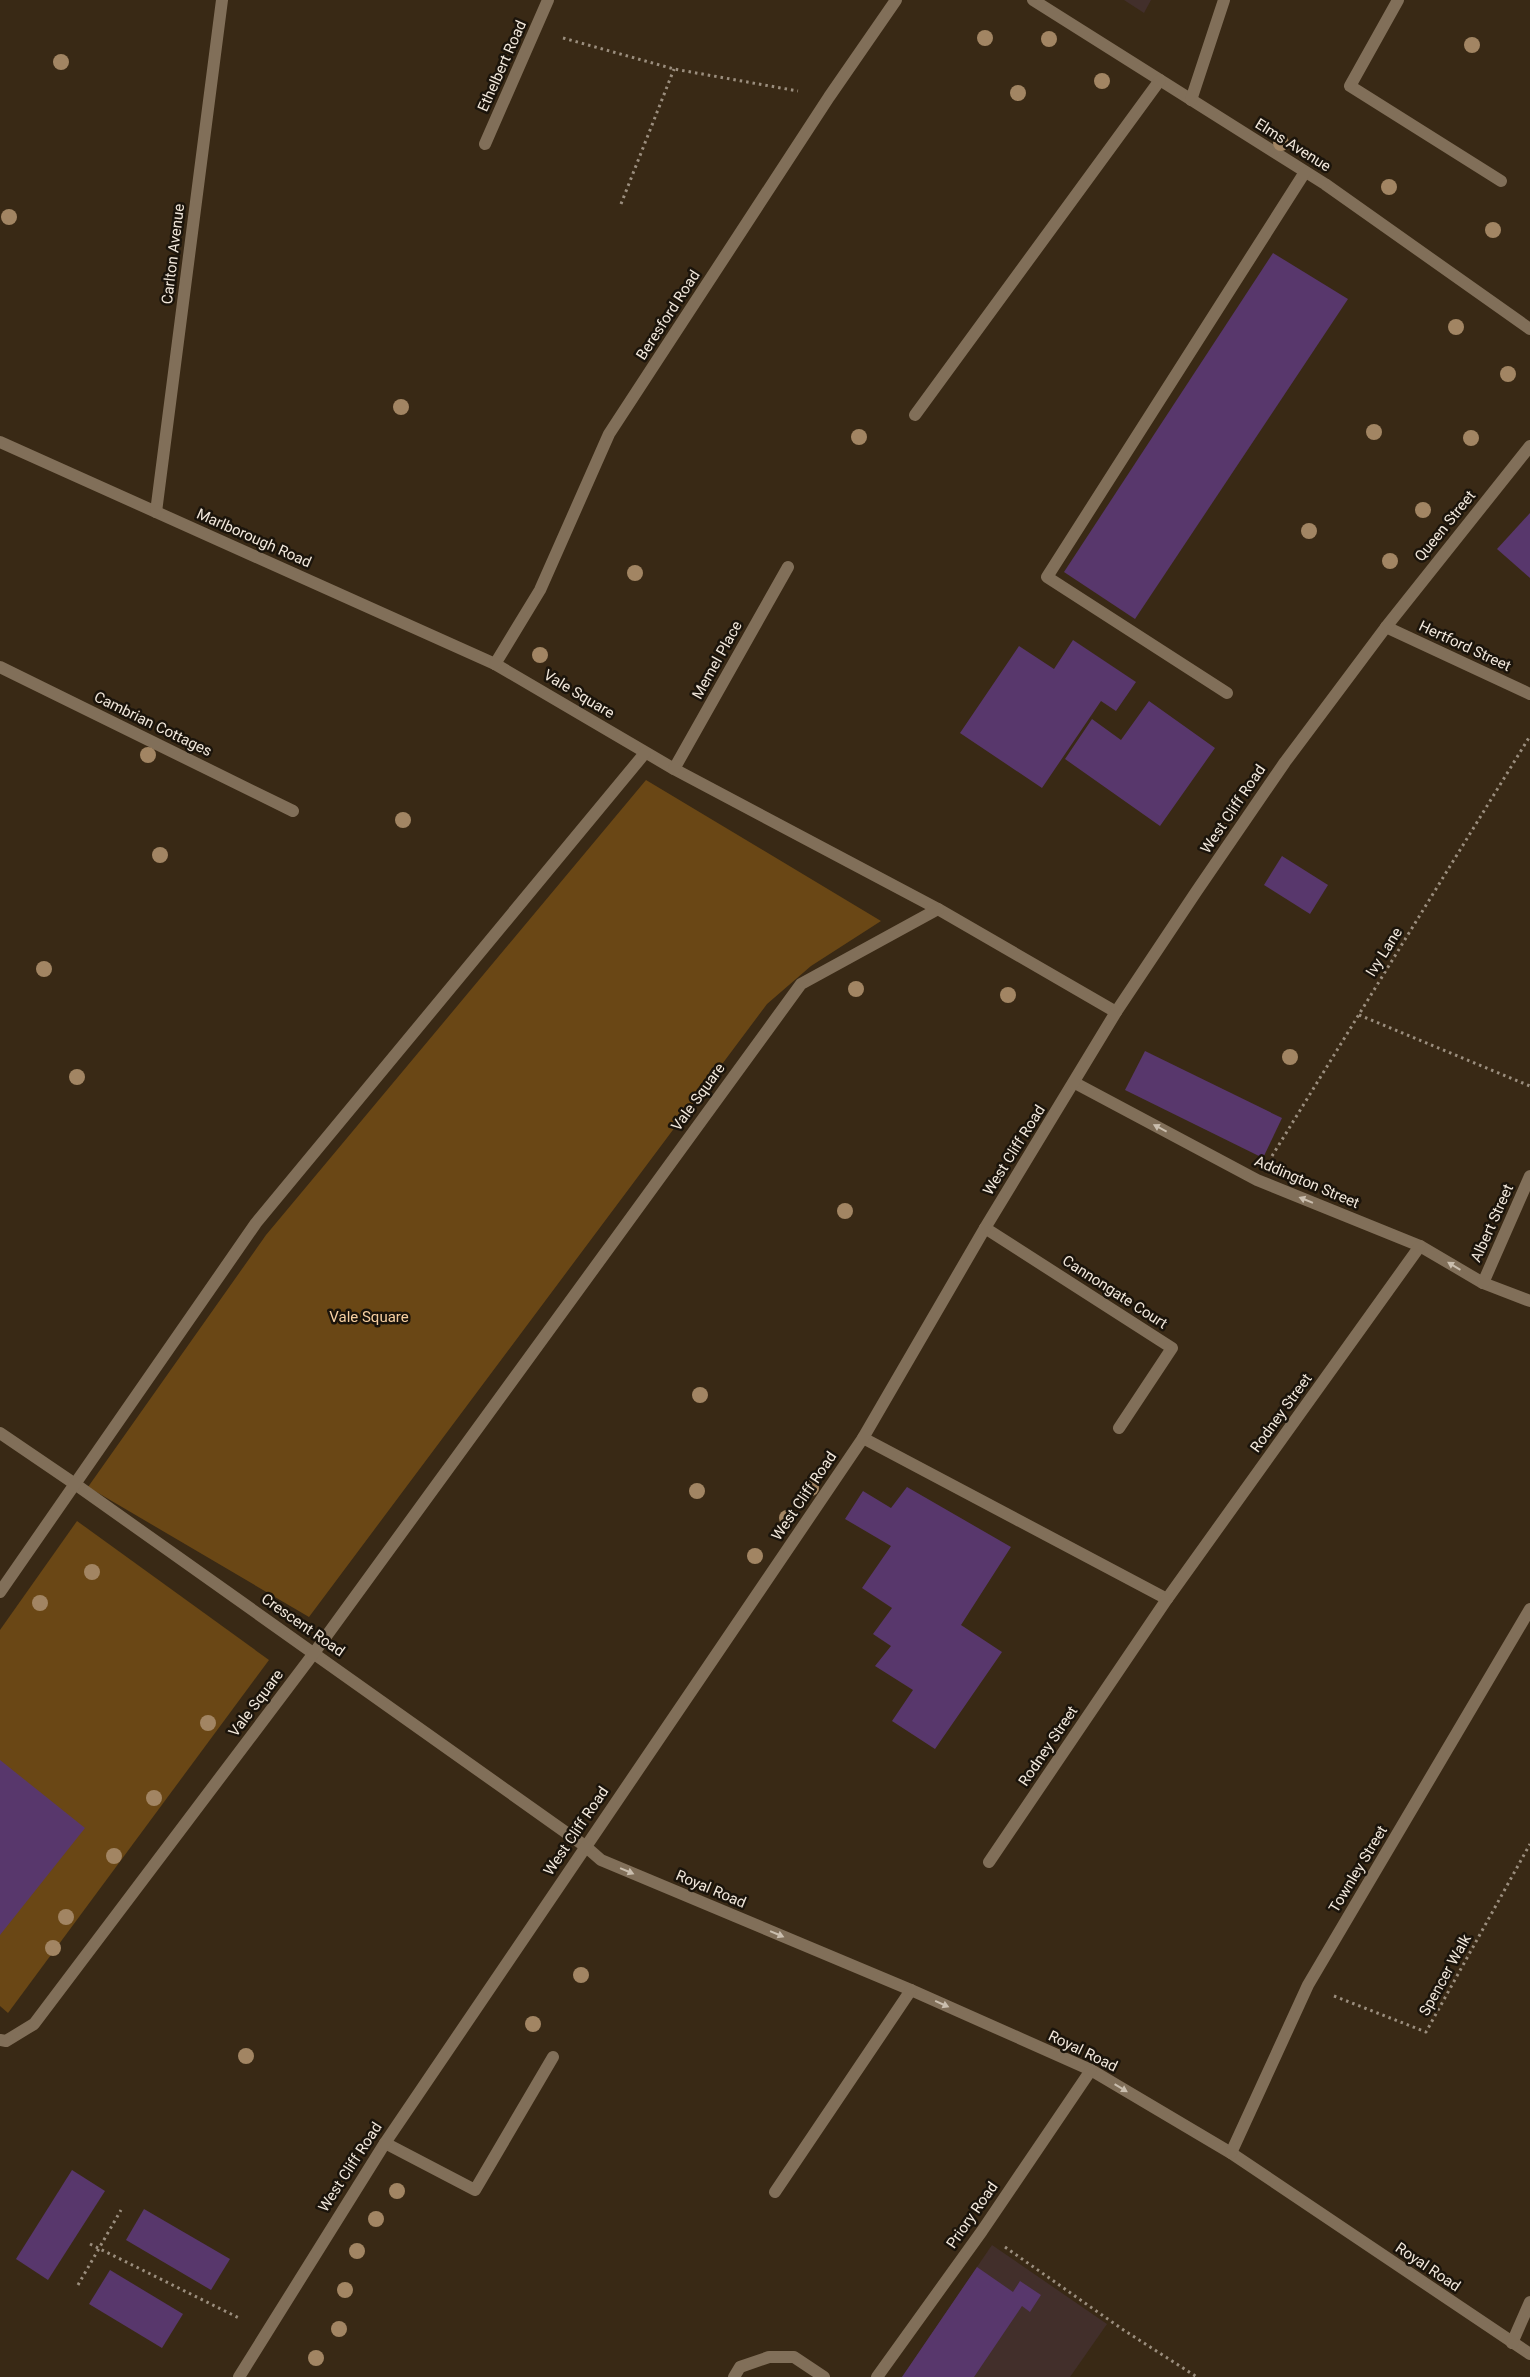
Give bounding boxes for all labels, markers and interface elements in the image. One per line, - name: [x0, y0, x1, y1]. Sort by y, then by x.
- street label: Ethelbert Road: [474, 17, 530, 115]
- street label: Elms Avenue: [1252, 115, 1334, 175]
- street label: Carlton Avenue: [158, 203, 188, 305]
- street label: Beresford Road: [632, 267, 704, 363]
- street label: Queen Street: [1411, 487, 1479, 565]
- street label: Marlborough Road: [194, 505, 314, 571]
- street label: Hertford Street: [1416, 617, 1514, 675]
- street label: Memel Place: [688, 618, 746, 702]
- street label: Vale Square: [540, 666, 618, 722]
- street label: Cambrian Cottages: [91, 688, 215, 760]
- street label: West Cliff Road: [1197, 761, 1269, 857]
- street label: Ivy Lane: [1362, 924, 1406, 980]
- street label: Vale Square: [667, 1060, 729, 1134]
- street label: West Cliff Road: [979, 1102, 1049, 1198]
- one-way arrow: [1153, 1124, 1168, 1132]
- street label: Addington Street: [1252, 1152, 1362, 1212]
- street label: Albert Street: [1467, 1181, 1517, 1265]
- one-way arrow: [1298, 1196, 1313, 1204]
- street label: Cannongate Court: [1059, 1251, 1171, 1333]
- one-way arrow: [1448, 1261, 1461, 1270]
- park label: Vale Square: [329, 1308, 409, 1326]
- street label: Rodney Street: [1246, 1370, 1316, 1456]
- street label: West Cliff Road: [768, 1448, 840, 1544]
- street label: Crescent Road: [258, 1590, 348, 1660]
- street label: Vale Square: [225, 1666, 287, 1740]
- street label: Rodney Street: [1015, 1702, 1081, 1789]
- street label: West Cliff Road: [540, 1783, 612, 1879]
- street label: Townley Street: [1325, 1822, 1391, 1916]
- street label: Royal Road: [673, 1866, 749, 1912]
- one-way arrow: [620, 1867, 635, 1875]
- one-way arrow: [769, 1930, 784, 1938]
- street label: Spencer Walk: [1415, 1931, 1475, 2019]
- one-way arrow: [935, 2000, 949, 2008]
- street label: Royal Road: [1046, 2027, 1120, 2075]
- one-way arrow: [1114, 2083, 1127, 2092]
- street label: West Cliff Road: [314, 2119, 386, 2215]
- street label: Priory Road: [942, 2178, 1002, 2252]
- street label: Royal Road: [1392, 2239, 1464, 2295]

